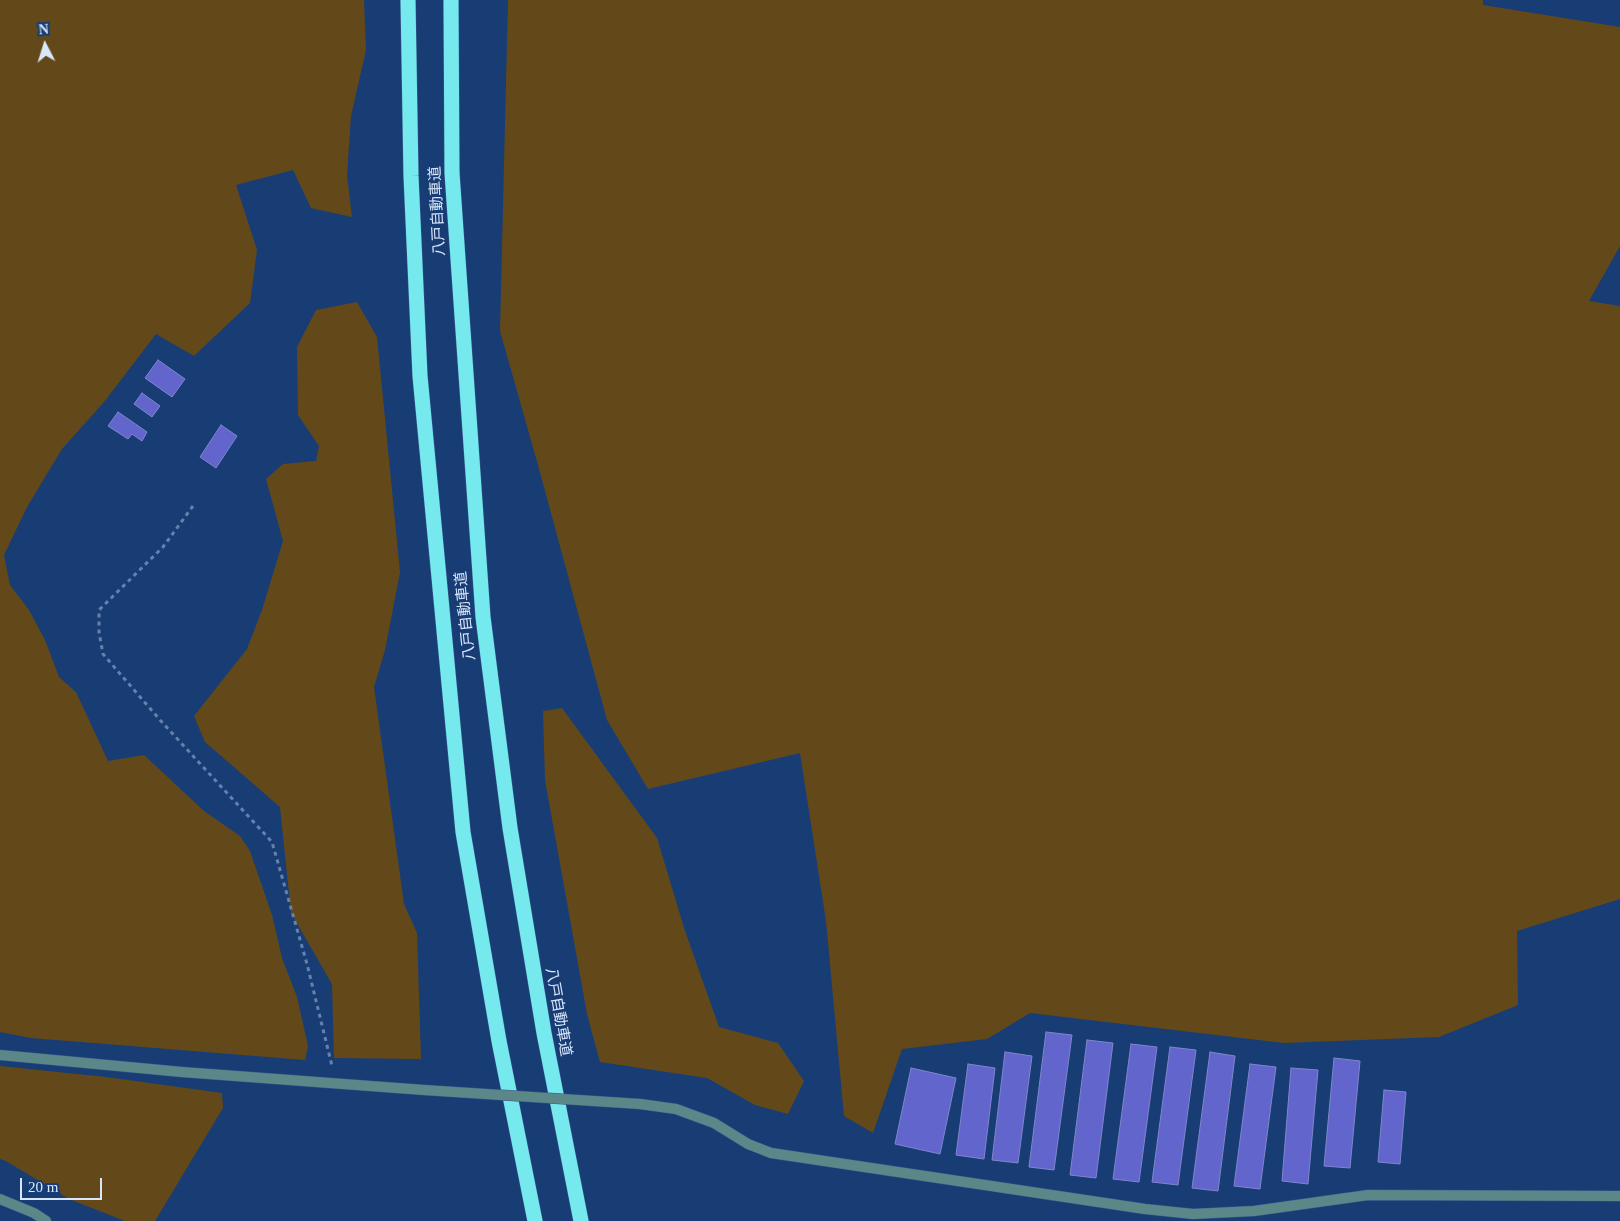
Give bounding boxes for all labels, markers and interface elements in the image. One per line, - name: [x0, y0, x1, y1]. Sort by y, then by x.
- north arrow: [20, 20, 70, 70]
- text: N: [38, 22, 49, 37]
- street label: 八戸自動車道: [427, 166, 449, 256]
- street label: 八戸自動車道: [452, 570, 480, 662]
- street label: 八戸自動車道: [541, 966, 575, 1058]
- scale bar: [22, 1168, 105, 1200]
- text: 20 m: [28, 1179, 58, 1195]

